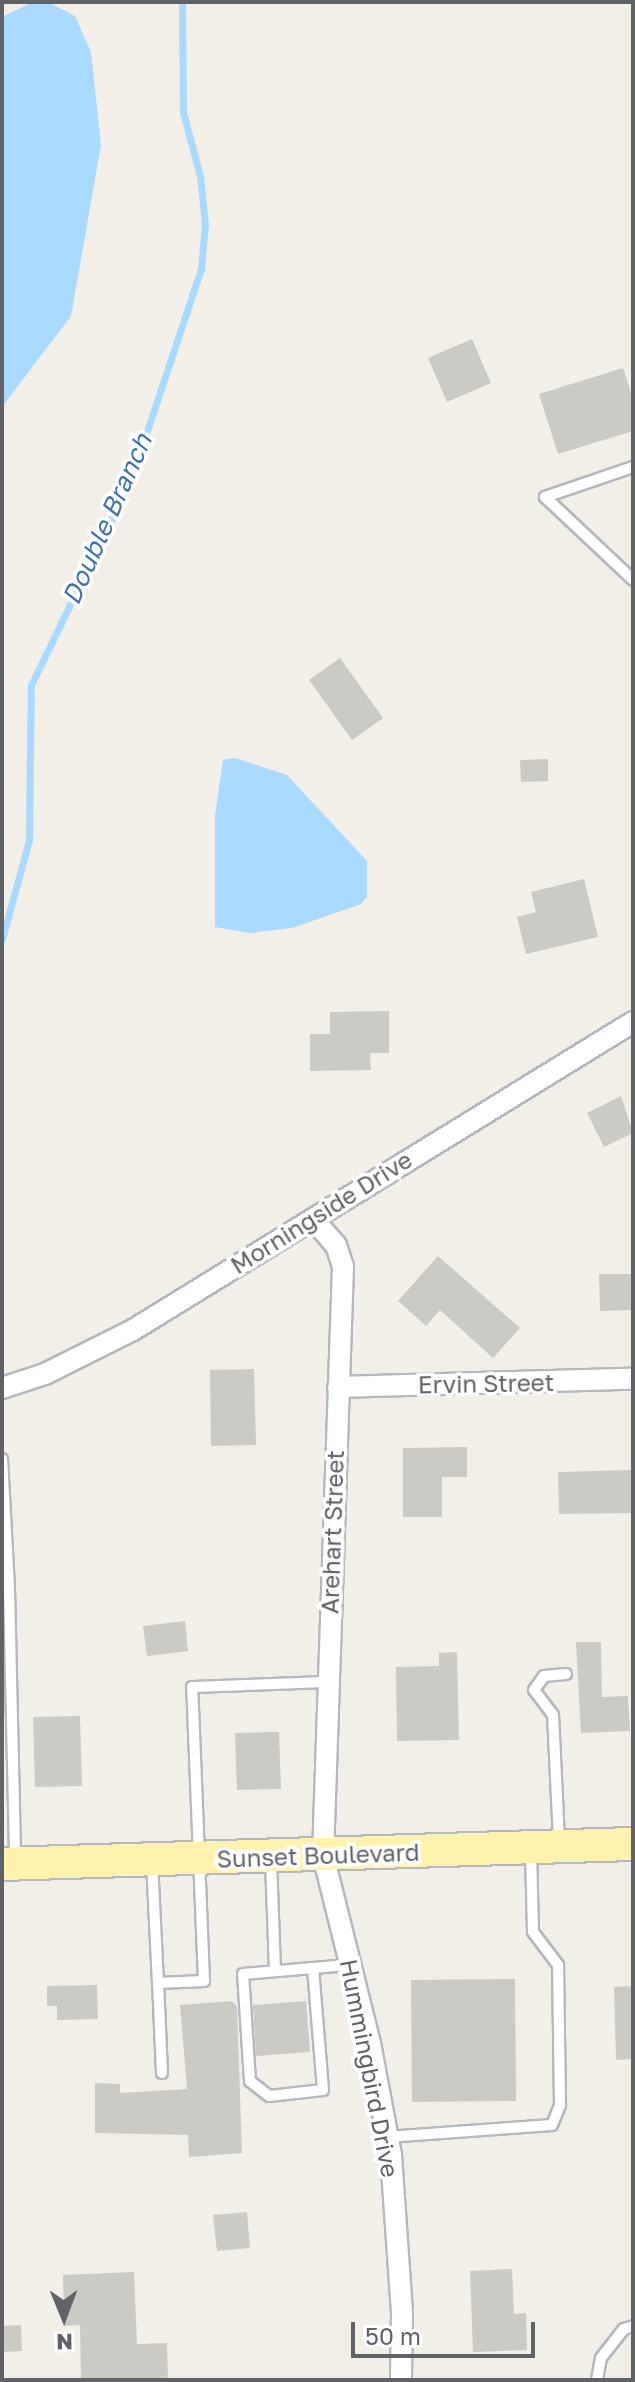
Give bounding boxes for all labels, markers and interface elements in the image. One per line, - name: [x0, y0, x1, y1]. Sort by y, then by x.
- water label: Double Branch: [55, 429, 159, 609]
- street label: Morningside Drive: [225, 1145, 417, 1279]
- street label: Ervin Street: [418, 1367, 554, 1399]
- street label: Arehart Street: [315, 1450, 349, 1614]
- street label: Sunset Boulevard: [216, 1837, 420, 1873]
- street label: Hummingbird Drive: [335, 1956, 405, 2180]
- north arrow: [24, 2278, 104, 2358]
- scale bar: [355, 2306, 539, 2356]
- text: 50 m: [365, 2321, 421, 2350]
- text: N: [56, 2329, 73, 2356]

